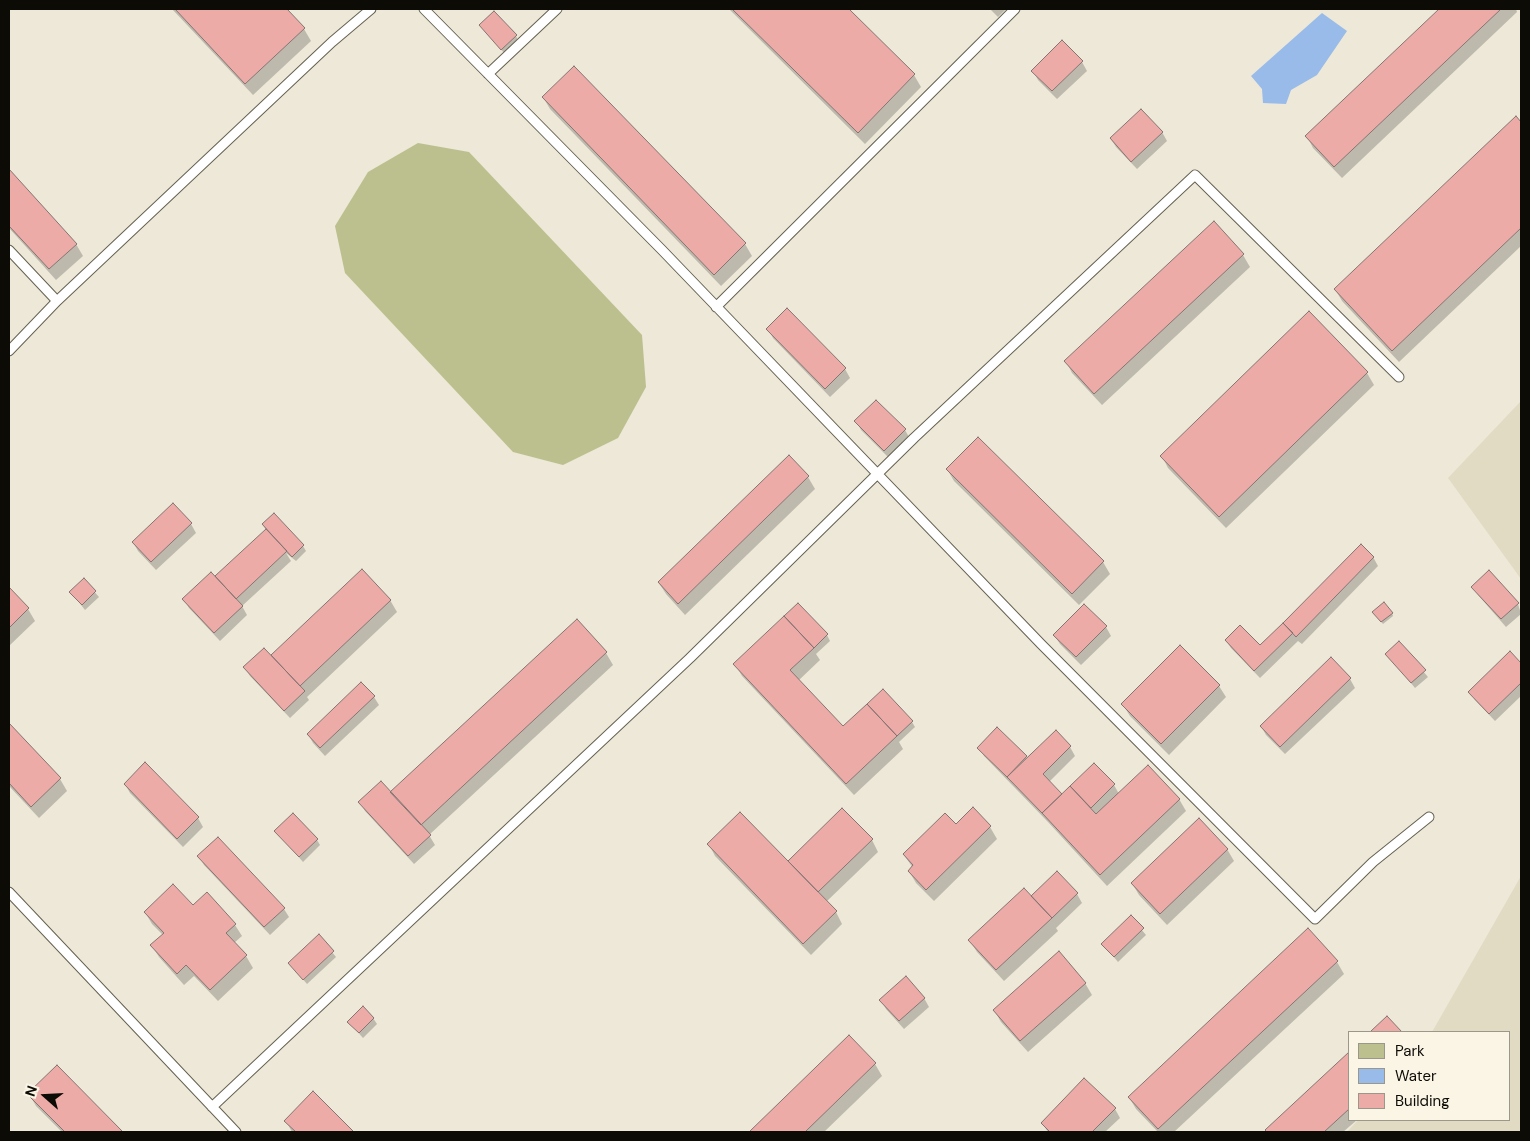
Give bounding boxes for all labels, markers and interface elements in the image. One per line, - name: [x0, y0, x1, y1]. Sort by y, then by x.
- legend: [1348, 1031, 1510, 1121]
- text: Park: [1395, 1041, 1425, 1061]
- text: Water: [1395, 1066, 1436, 1086]
- north arrow: [20, 1071, 70, 1121]
- text: N: [21, 1083, 41, 1099]
- text: Building: [1395, 1091, 1450, 1111]

